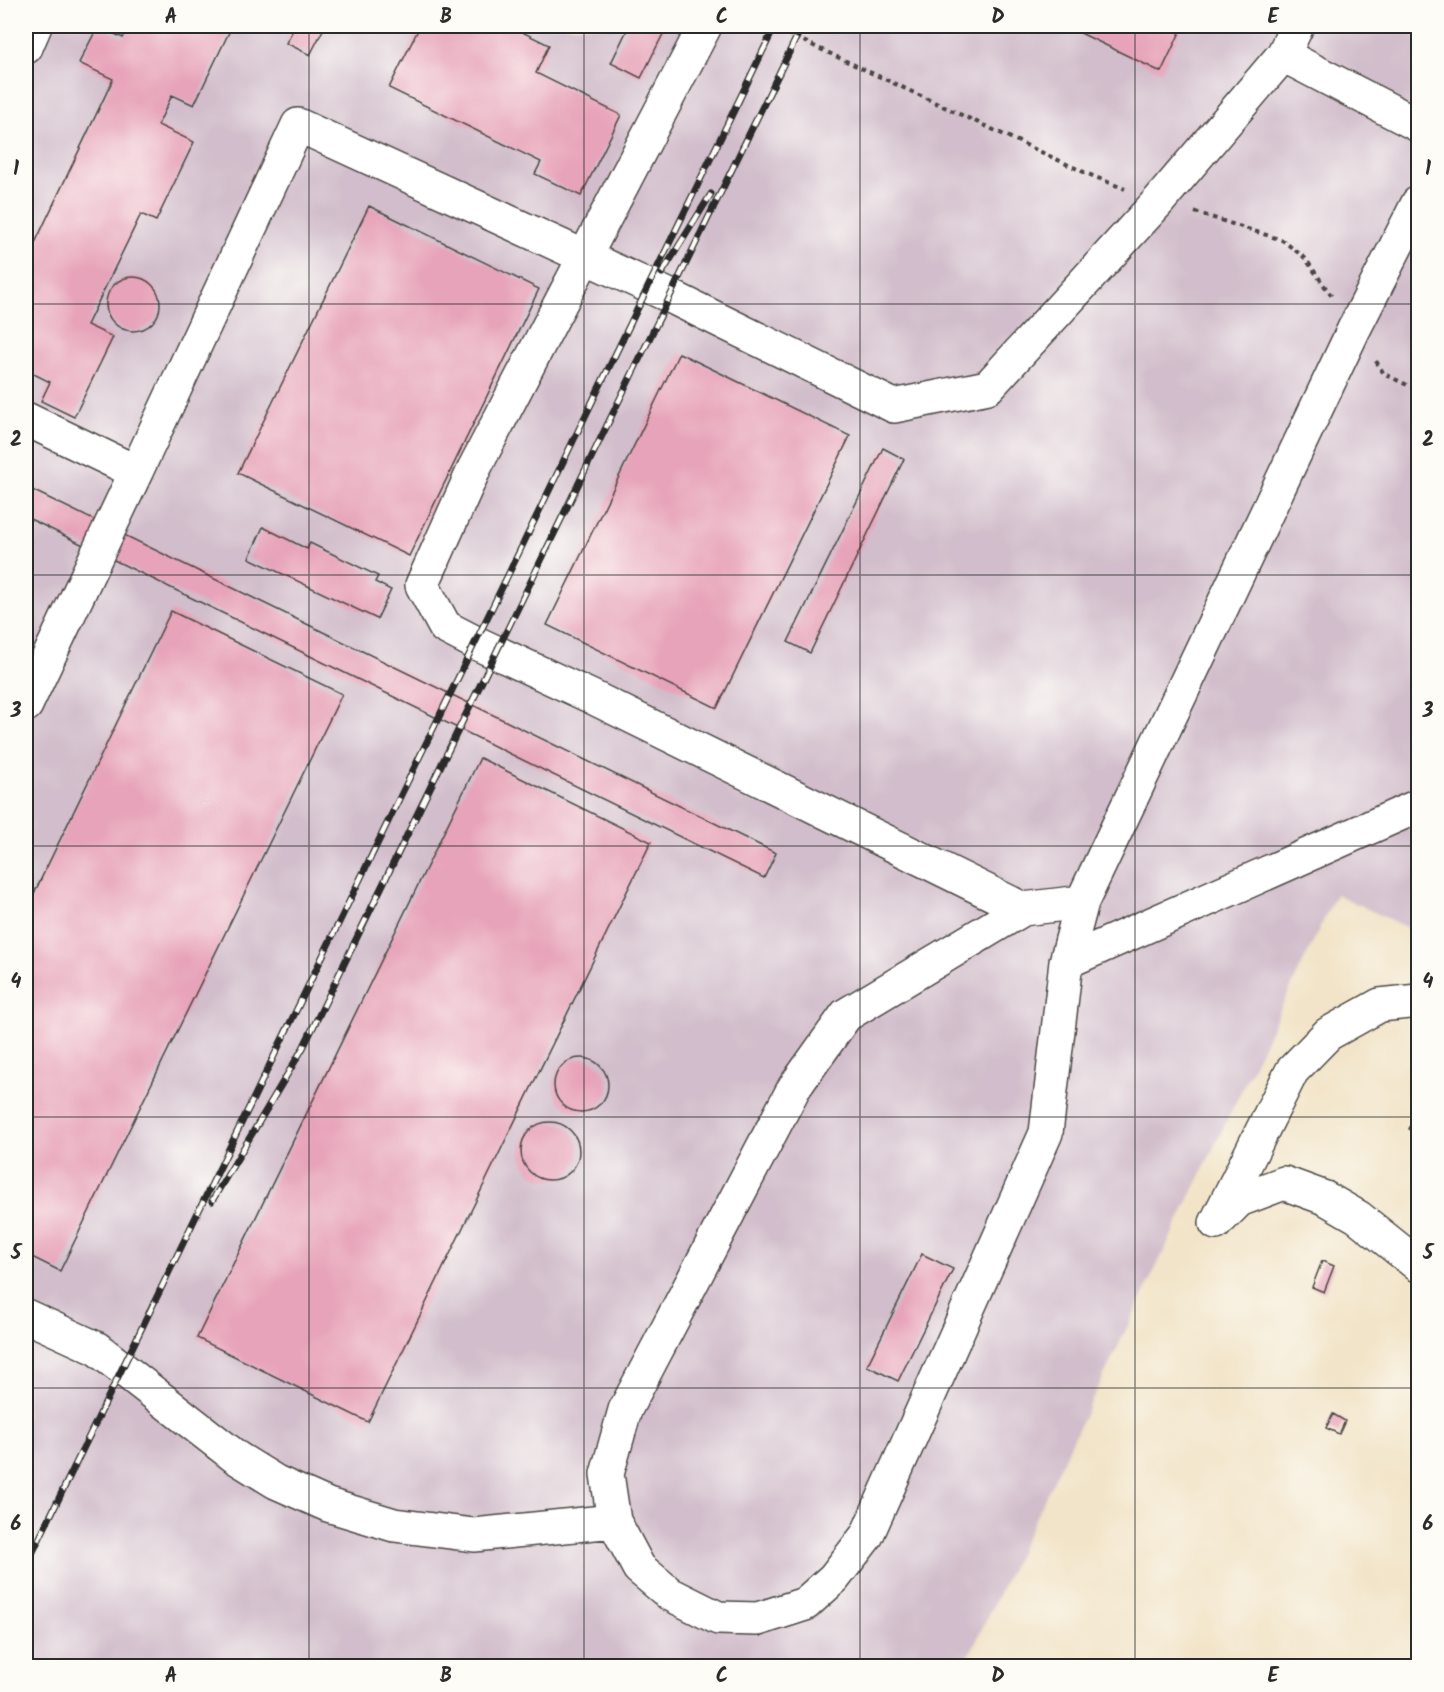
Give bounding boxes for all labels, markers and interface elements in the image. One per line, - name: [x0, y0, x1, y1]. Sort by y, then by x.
- text: A: [165, 2, 177, 34]
- text: B: [440, 2, 452, 34]
- text: C: [716, 2, 728, 34]
- text: D: [991, 2, 1005, 34]
- text: E: [1267, 2, 1279, 34]
- text: 1: [13, 154, 19, 186]
- text: 1: [1425, 154, 1431, 186]
- text: 2: [10, 425, 22, 457]
- text: 2: [1422, 425, 1434, 457]
- text: 3: [10, 696, 22, 728]
- text: 3: [1422, 696, 1434, 728]
- text: 4: [11, 967, 22, 999]
- text: 4: [1423, 967, 1434, 999]
- text: 5: [10, 1238, 23, 1270]
- text: 5: [1422, 1238, 1435, 1270]
- text: 6: [11, 1509, 22, 1541]
- text: 6: [1423, 1509, 1434, 1541]
- text: A: [165, 1661, 177, 1692]
- text: B: [440, 1661, 452, 1692]
- text: C: [716, 1661, 728, 1692]
- text: D: [991, 1661, 1005, 1692]
- text: E: [1267, 1661, 1279, 1692]

